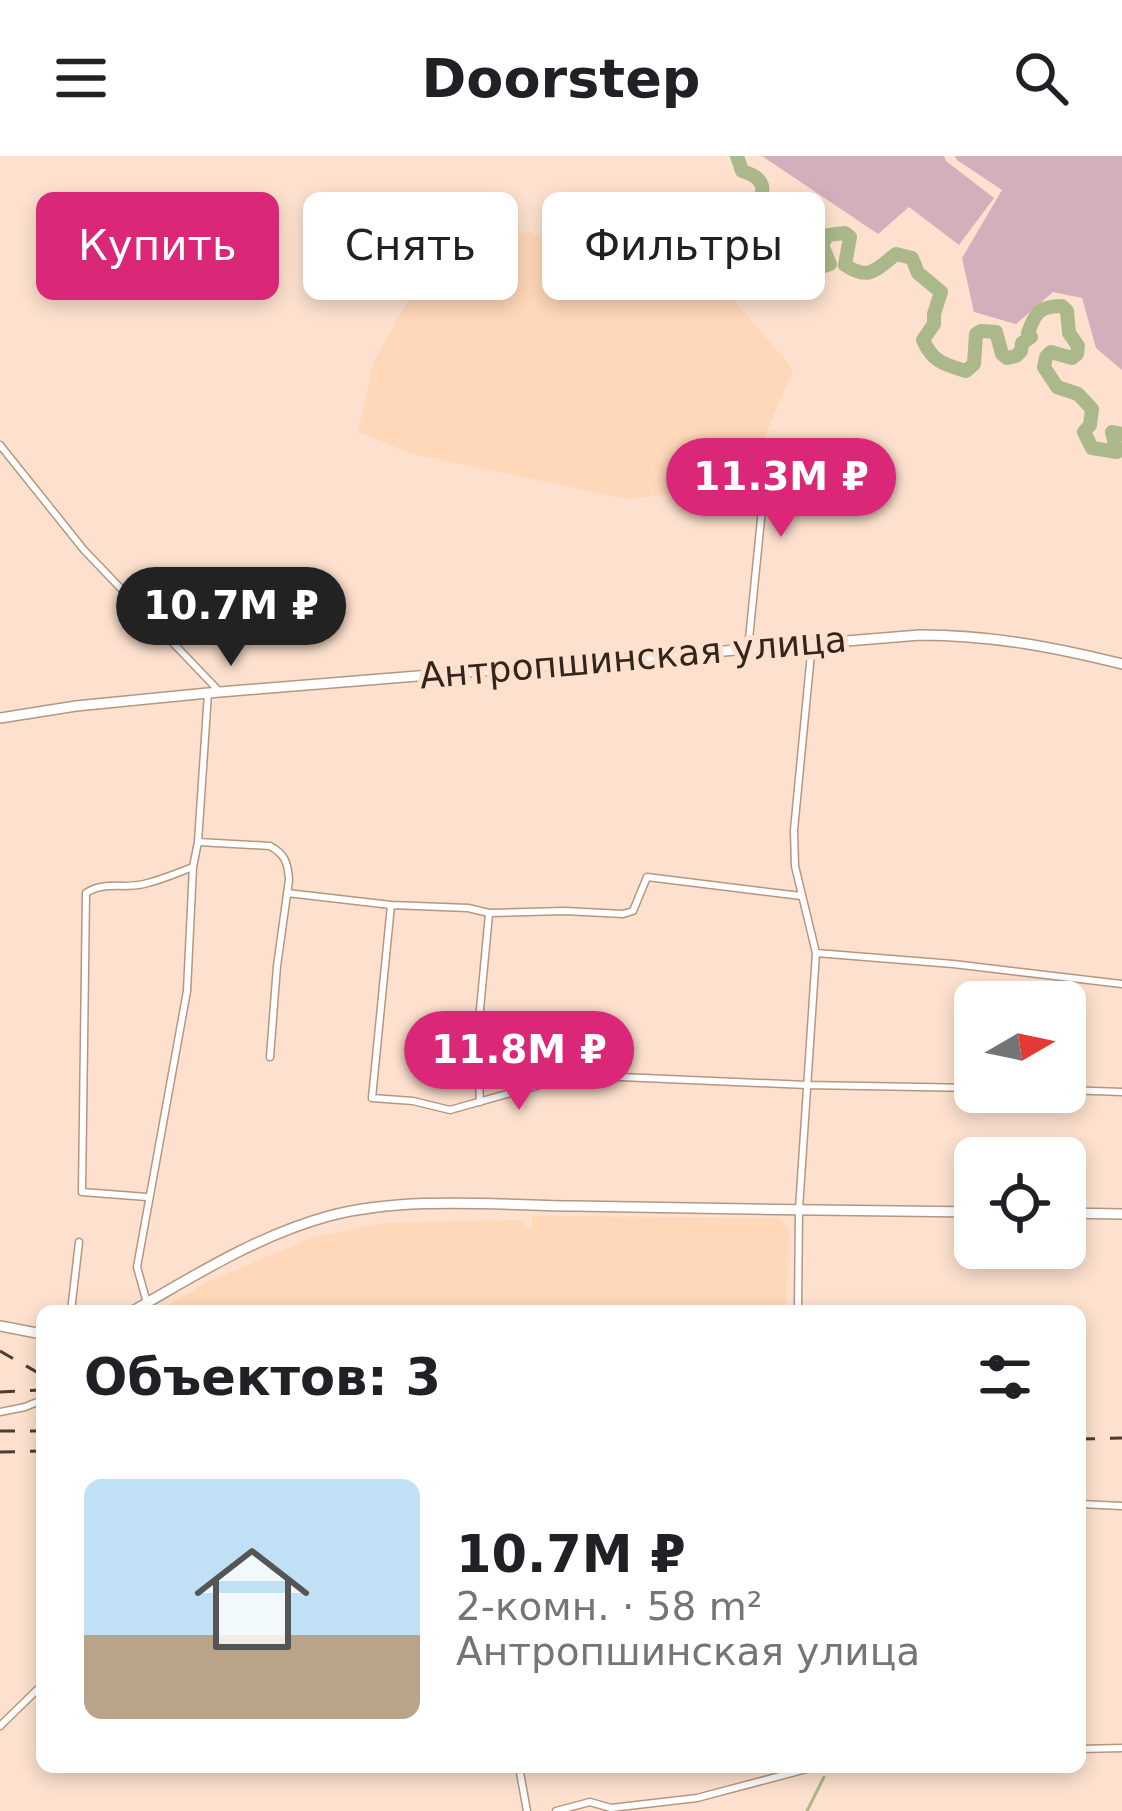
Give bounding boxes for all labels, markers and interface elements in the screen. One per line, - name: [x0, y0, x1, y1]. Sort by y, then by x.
- icon: menu: [48, 45, 114, 111]
- icon: search: [1008, 45, 1074, 111]
- text: Doorstep: [422, 47, 700, 110]
- chip: Купить: [36, 192, 279, 300]
- chip: Снять: [303, 192, 518, 300]
- chip: Фильтры: [542, 192, 825, 300]
- pin: 11.3M ₽: [670, 438, 892, 540]
- text: 11.3M ₽: [693, 454, 869, 499]
- pin: 10.7M ₽: [120, 567, 342, 669]
- text: 10.7M ₽: [143, 583, 319, 628]
- street label: Антропшинская улица: [418, 618, 848, 697]
- north arrow: [954, 981, 1086, 1113]
- map controls: [954, 981, 1086, 1269]
- pin: 11.8M ₽: [408, 1011, 630, 1113]
- text: 11.8M ₽: [431, 1027, 607, 1072]
- button: locate: [954, 1137, 1086, 1269]
- icon: filters: [972, 1344, 1038, 1410]
- text: Объектов: 3: [84, 1348, 441, 1407]
- text: 10.7M ₽: [456, 1525, 686, 1584]
- icon: home: [180, 1527, 324, 1671]
- text: 2-комн. · 58 m²: [456, 1584, 762, 1629]
- text: Антропшинская улица: [456, 1629, 920, 1674]

